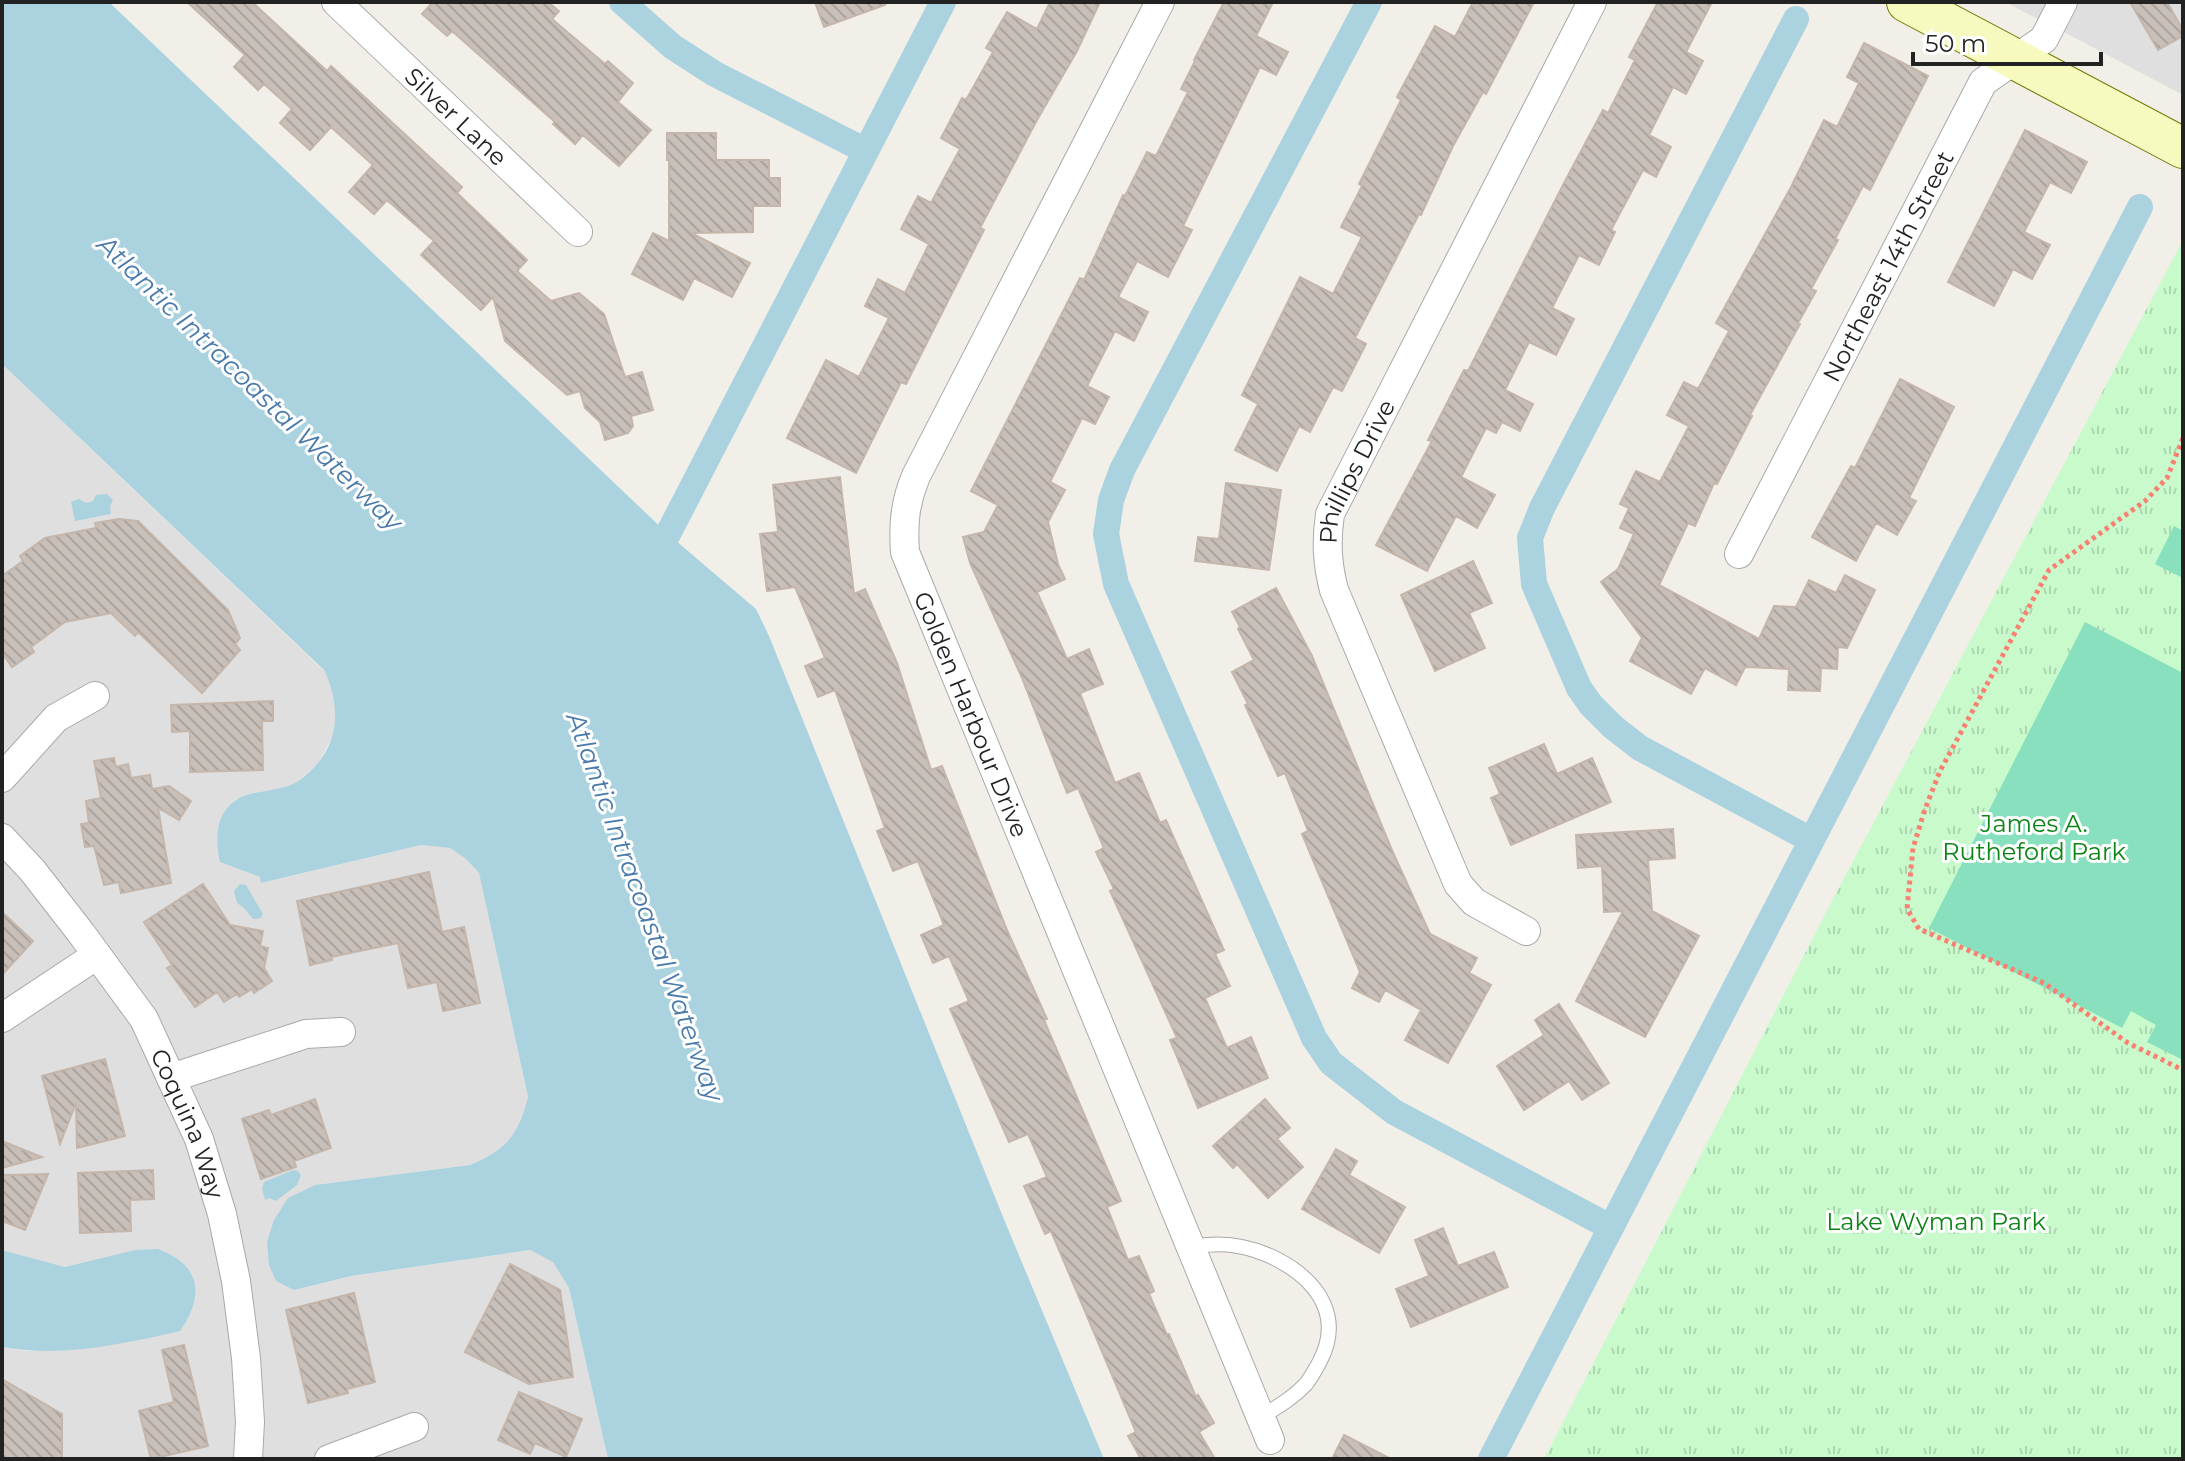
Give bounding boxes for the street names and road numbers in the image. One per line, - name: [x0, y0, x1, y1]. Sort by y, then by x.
- street label: Silver Lane: [399, 61, 513, 172]
- street label: Northeast 14th Street: [1816, 146, 1960, 387]
- street label: Phillips Drive: [1313, 394, 1401, 544]
- street label: Golden Harbour Drive: [908, 587, 1035, 841]
- street label: Coquina Way: [145, 1044, 231, 1202]

